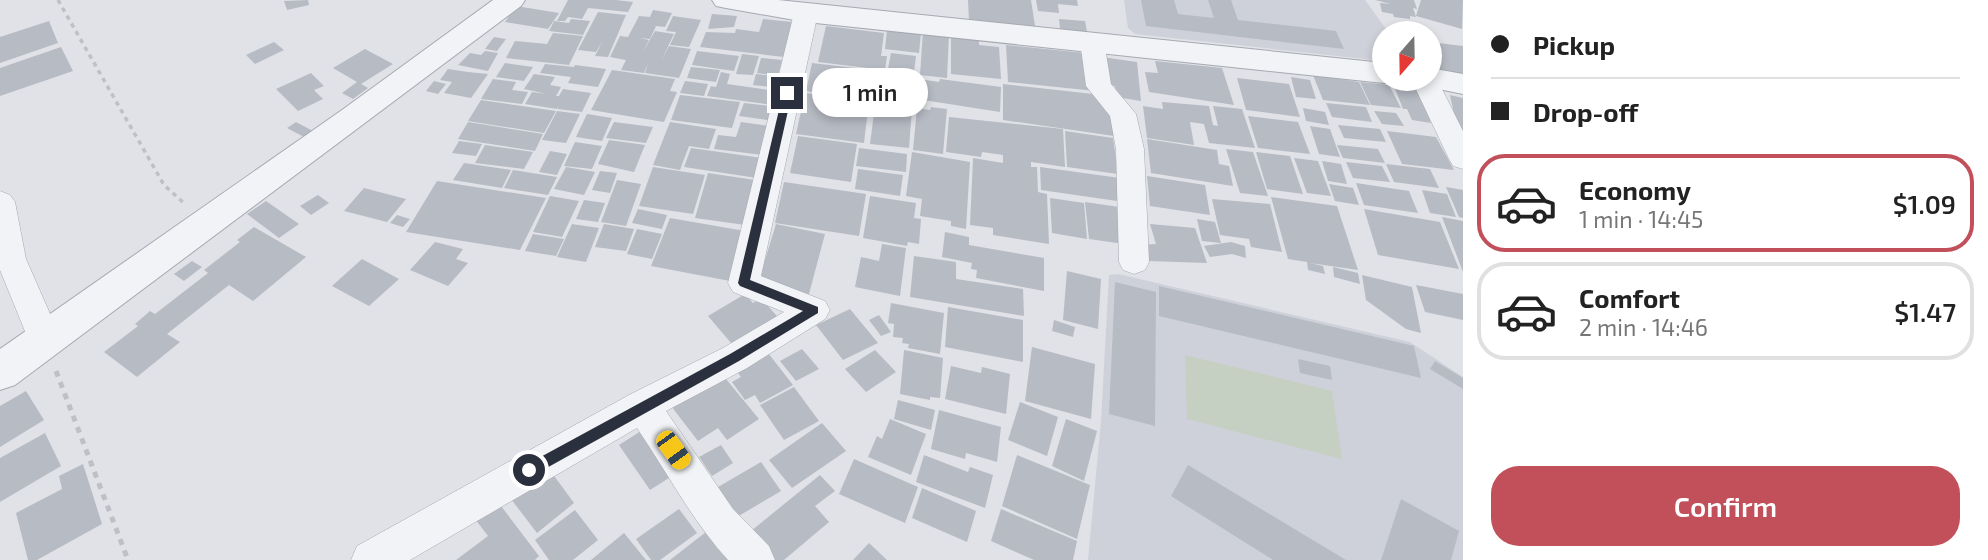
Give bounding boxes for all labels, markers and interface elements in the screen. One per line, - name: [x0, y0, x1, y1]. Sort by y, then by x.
- north arrow: [1372, 21, 1442, 91]
- map controls: [1372, 21, 1442, 91]
- text: Pickup: [1533, 29, 1615, 60]
- callout: 1 min: [812, 68, 927, 118]
- route end: [771, 77, 803, 109]
- text: 1 min: [843, 78, 897, 106]
- text: Drop-off: [1533, 96, 1638, 127]
- icon: car: [1495, 172, 1558, 235]
- text: Economy: [1579, 174, 1691, 205]
- text: $1.09: [1893, 188, 1956, 219]
- text: 1 min · 14:45: [1579, 205, 1703, 233]
- icon: car: [1495, 280, 1558, 343]
- text: Comfort: [1579, 282, 1680, 313]
- text: $1.47: [1894, 296, 1956, 327]
- text: 2 min · 14:46: [1579, 313, 1708, 341]
- car: [653, 427, 694, 473]
- route start: [513, 454, 545, 486]
- button: Confirm: [1491, 466, 1960, 546]

